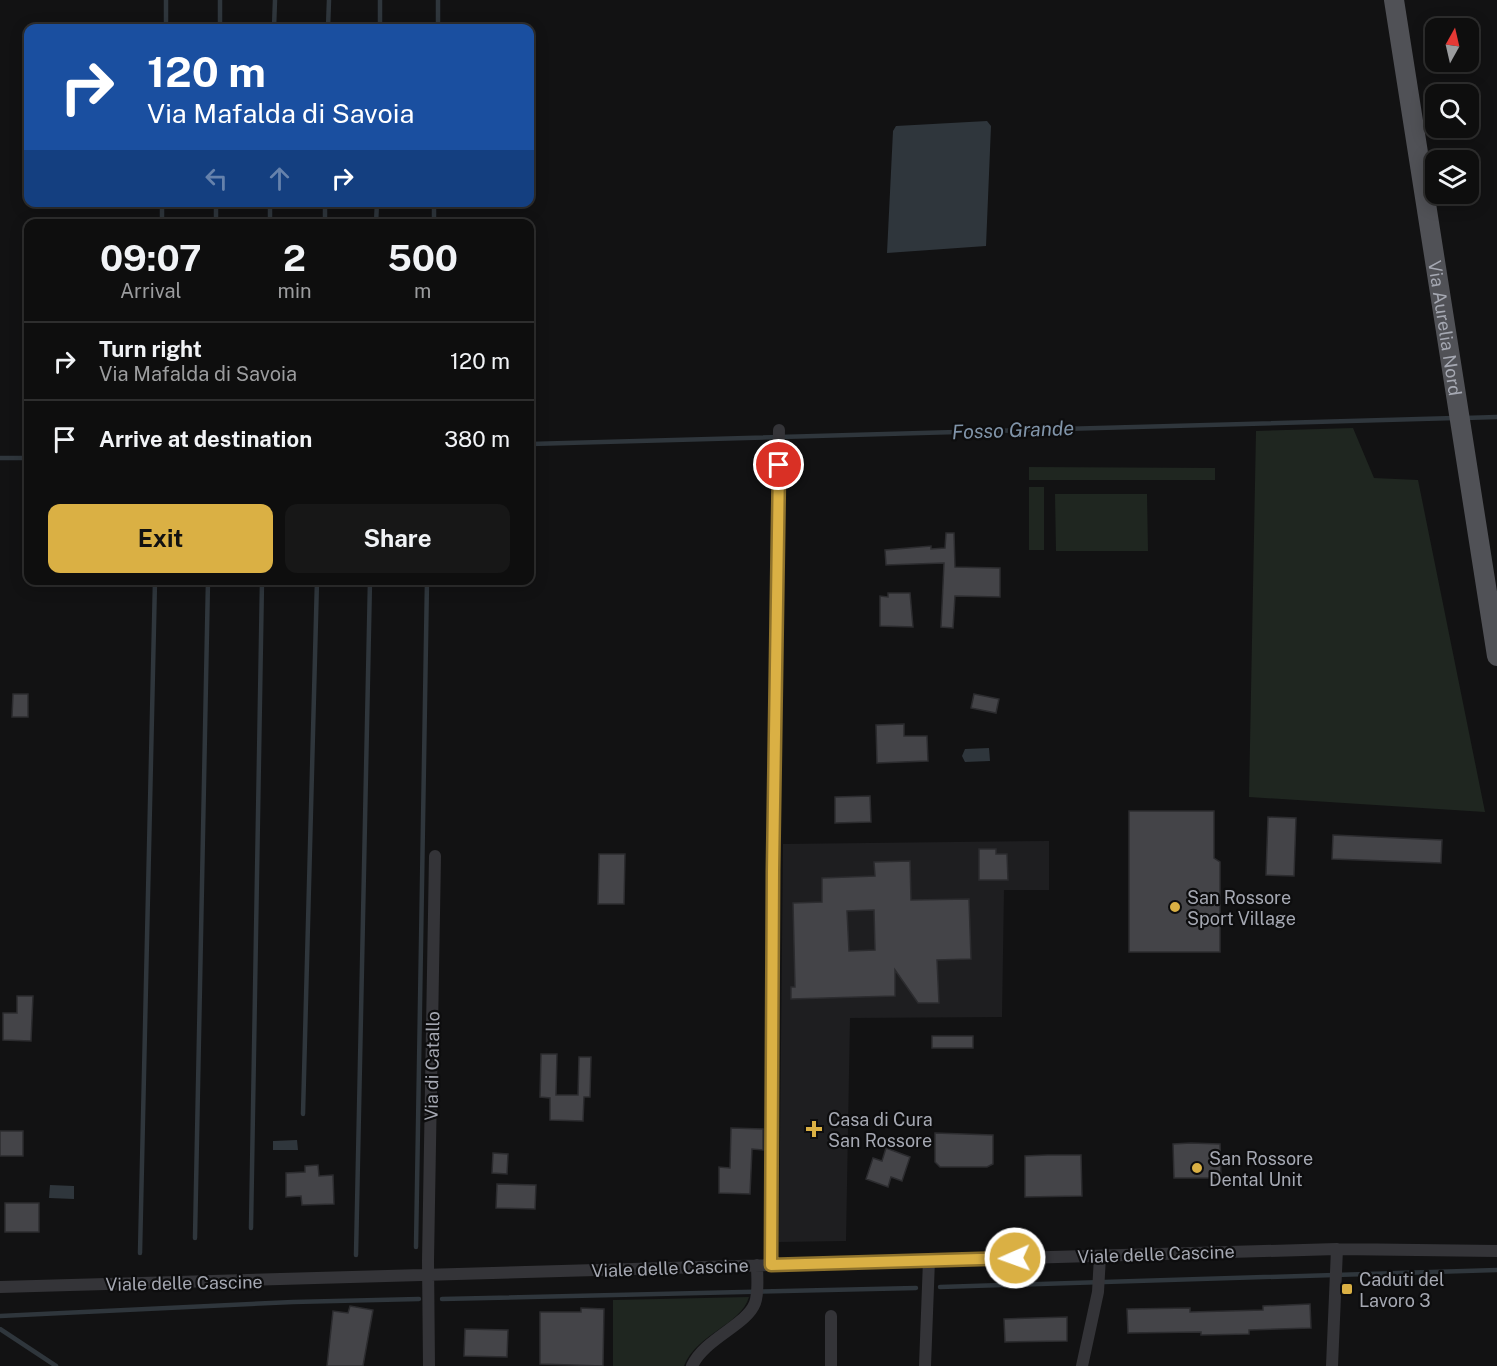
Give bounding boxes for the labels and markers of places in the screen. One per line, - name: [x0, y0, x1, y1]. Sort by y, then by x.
- pin: [753, 439, 804, 490]
- place label: San Rossore Sport Village: [1187, 887, 1296, 929]
- marker: San Rossore Sport Village: [1168, 900, 1182, 914]
- place label: Casa di Cura San Rossore: [828, 1109, 933, 1151]
- marker: Casa di Cura San Rossore: [805, 1120, 823, 1138]
- place label: San Rossore Dental Unit: [1209, 1148, 1313, 1190]
- marker: San Rossore Dental Unit: [1190, 1161, 1204, 1175]
- place label: Caduti del Lavoro 3: [1359, 1269, 1444, 1311]
- marker: Caduti del Lavoro 3: [1340, 1282, 1354, 1296]

